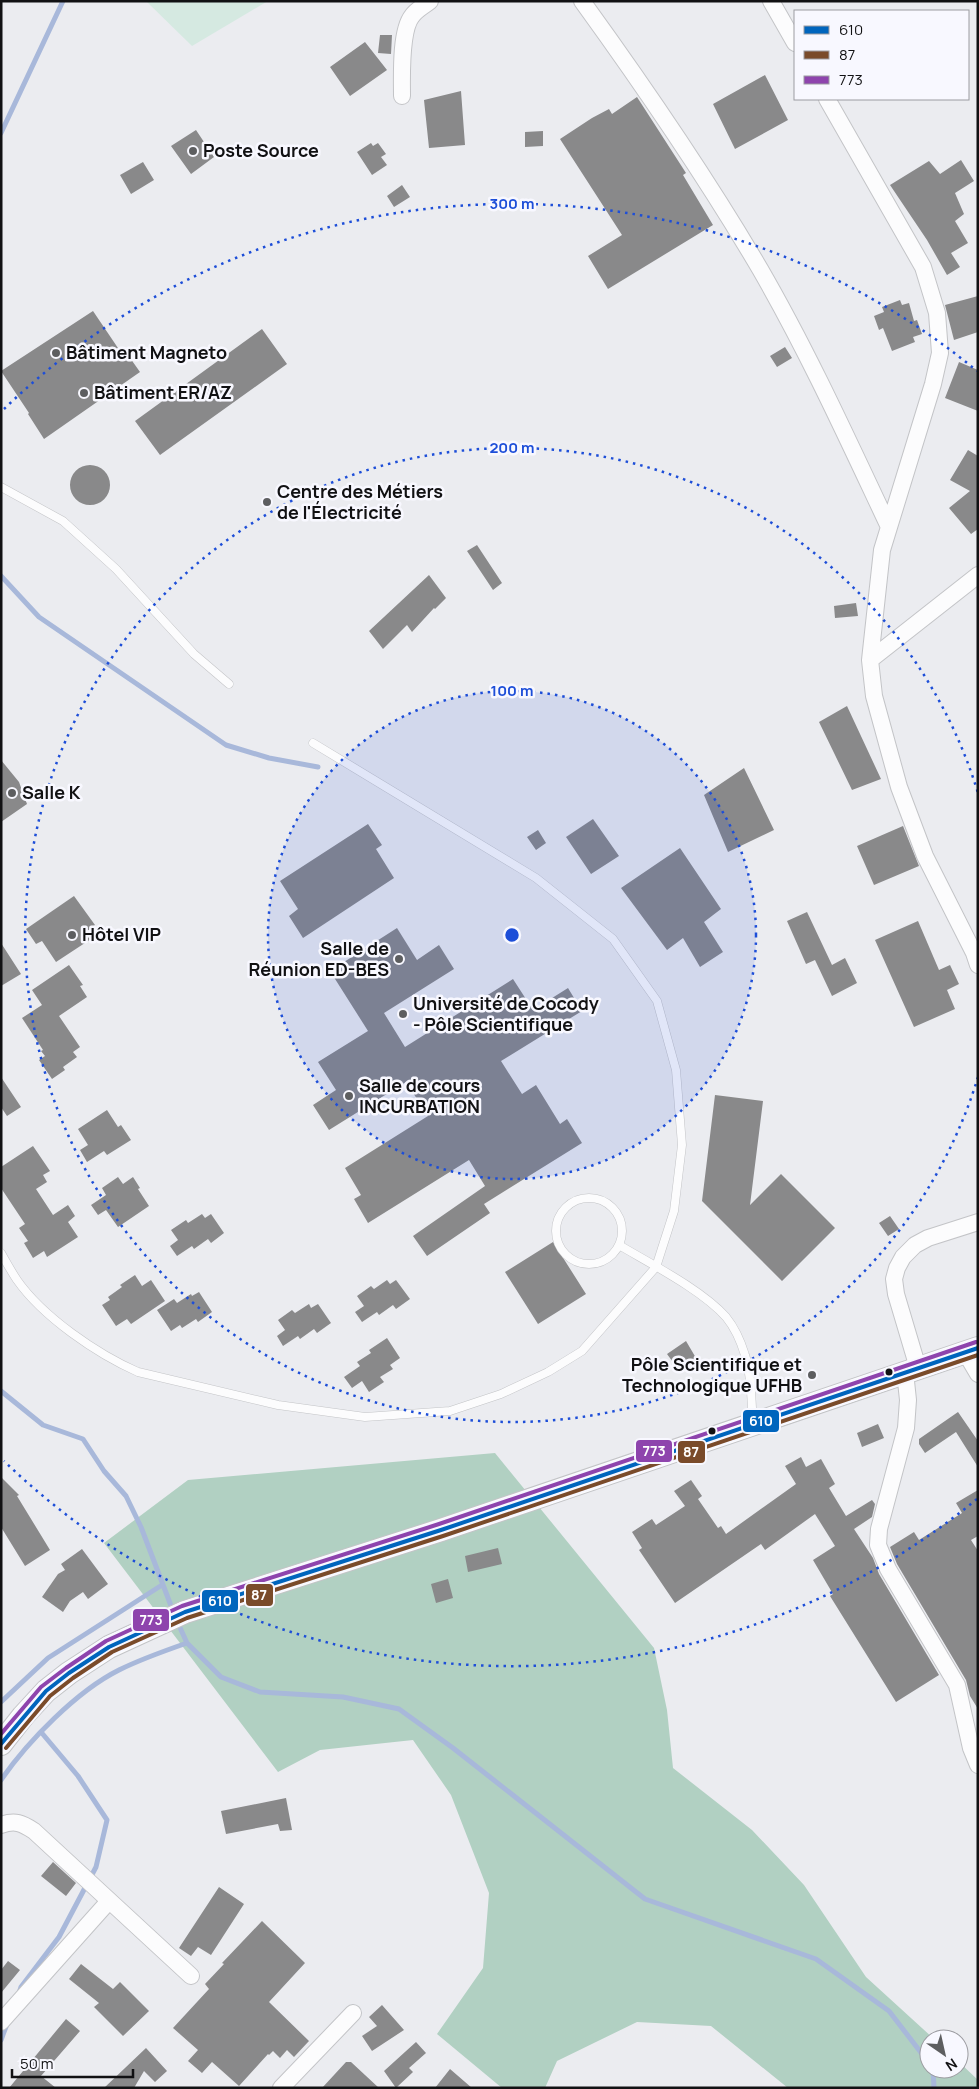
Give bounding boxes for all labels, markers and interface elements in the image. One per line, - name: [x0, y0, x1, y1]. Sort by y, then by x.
- legend: [794, 10, 969, 100]
- text: 610: [839, 19, 863, 40]
- text: 87: [839, 44, 855, 65]
- text: 773: [839, 69, 863, 90]
- place label: Poste Source: [203, 138, 319, 162]
- marker: Poste Source: [187, 145, 199, 157]
- text: 300 m: [490, 193, 534, 214]
- place label: Bâtiment Magneto: [66, 340, 227, 364]
- marker: Bâtiment Magneto: [50, 347, 62, 359]
- place label: Bâtiment ER/AZ: [94, 380, 232, 404]
- marker: Bâtiment ER/AZ: [78, 387, 90, 399]
- text: 200 m: [489, 437, 535, 458]
- place label: Centre des Métiers de l'Électricité: [277, 479, 443, 524]
- marker: Centre des Métiers de l'Électricité: [261, 496, 273, 508]
- text: 100 m: [491, 680, 533, 701]
- place label: Salle K: [22, 780, 81, 804]
- marker: Salle K: [6, 787, 18, 799]
- place label: Hôtel VIP: [82, 922, 161, 946]
- centre of rings: [503, 926, 521, 944]
- marker: Hôtel VIP: [66, 929, 78, 941]
- place label: Salle de Réunion ED-BES: [248, 936, 389, 981]
- marker: Salle de Réunion ED-BES: [393, 953, 405, 965]
- place label: Université de Cocody - Pôle Scientifique: [413, 991, 599, 1036]
- marker: Université de Cocody - Pôle Scientifique: [397, 1008, 409, 1020]
- place label: Salle de cours INCURBATION: [359, 1073, 481, 1118]
- marker: Salle de cours INCURBATION: [343, 1090, 355, 1102]
- place label: Pôle Scientifique et Technologique UFHB: [622, 1352, 802, 1397]
- unlabelled marker: [884, 1367, 894, 1377]
- marker: Pôle Scientifique et Technologique UFHB: [806, 1369, 818, 1381]
- line badge: 610: [742, 1409, 780, 1433]
- text: 610: [749, 1411, 773, 1430]
- unlabelled marker: [707, 1426, 717, 1436]
- line badge: 773: [635, 1439, 673, 1463]
- line badge: 87: [677, 1440, 706, 1464]
- text: 773: [642, 1441, 666, 1460]
- text: 87: [683, 1442, 699, 1461]
- line badge: 87: [245, 1583, 274, 1607]
- text: 87: [251, 1585, 267, 1604]
- line badge: 610: [201, 1589, 239, 1613]
- text: 610: [208, 1591, 232, 1610]
- line badge: 773: [132, 1608, 170, 1632]
- text: 773: [139, 1610, 163, 1629]
- north arrow: [919, 2029, 969, 2079]
- scale bar: [12, 2046, 134, 2078]
- text: 50 m: [20, 2053, 54, 2074]
- text: N: [942, 2055, 961, 2076]

